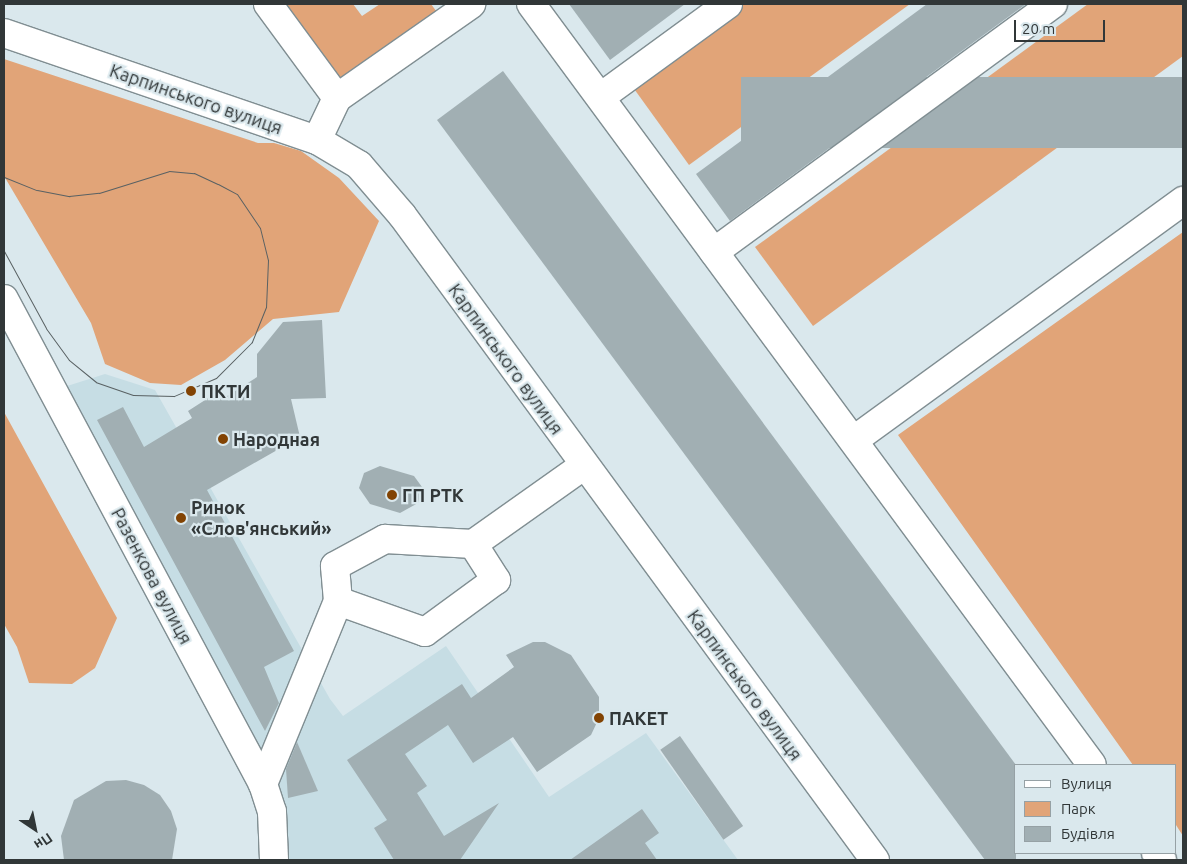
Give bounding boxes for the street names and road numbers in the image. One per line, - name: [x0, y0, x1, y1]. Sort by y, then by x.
- street label: Карпинського вулиця: [107, 59, 285, 139]
- street label: Карпинського вулиця: [444, 279, 568, 439]
- street label: Разенкова вулиця: [107, 504, 197, 648]
- street label: Карпинського вулиця: [683, 605, 807, 765]

